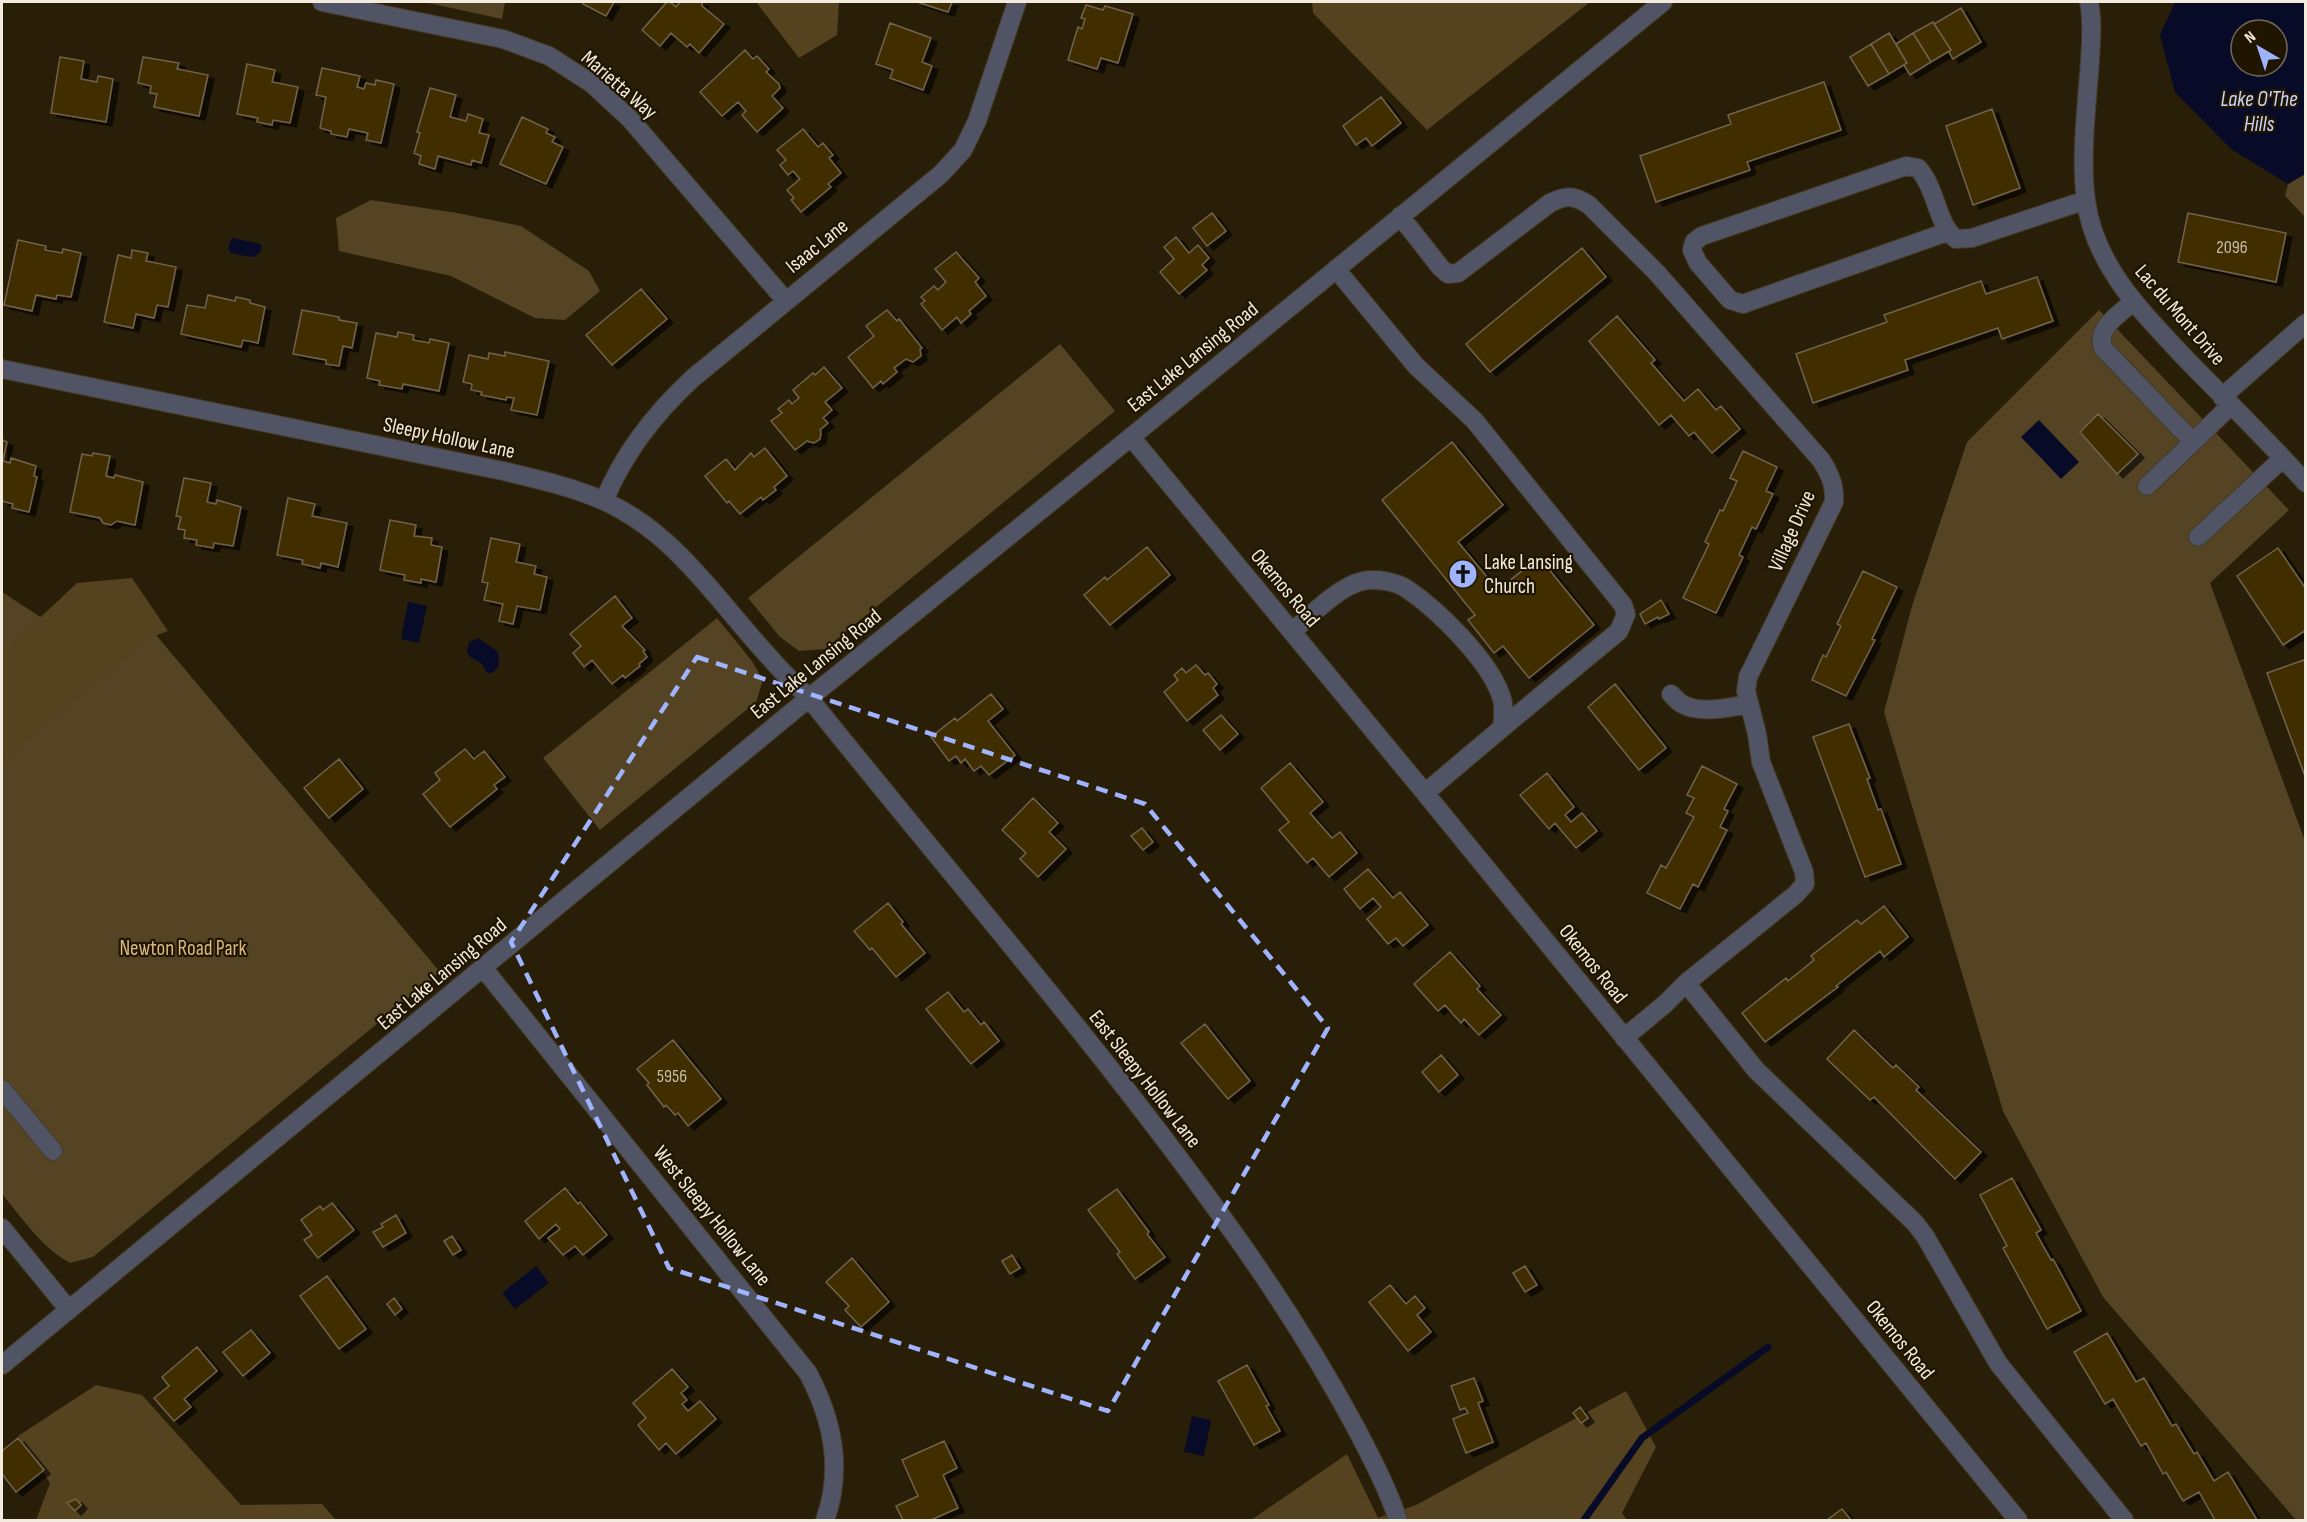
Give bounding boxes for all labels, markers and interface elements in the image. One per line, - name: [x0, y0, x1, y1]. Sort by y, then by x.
- north arrow: [2229, 18, 2289, 78]
- text: N: [2241, 27, 2260, 48]
- street label: Marietta Way: [576, 45, 662, 125]
- water label: Lake O'The Hills: [2220, 86, 2298, 138]
- street label: Isaac Lane: [781, 213, 853, 279]
- house number: 2096: [2216, 237, 2248, 258]
- street label: Lac du Mont Drive: [2129, 260, 2231, 370]
- street label: East Lake Lansing Road: [1123, 297, 1263, 417]
- street label: Sleepy Hollow Lane: [381, 412, 517, 464]
- street label: Village Drive: [1763, 487, 1821, 575]
- street label: Okemos Road: [1245, 544, 1325, 632]
- place label: Lake Lansing Church: [1484, 550, 1573, 599]
- church icon: Lake Lansing Church: [1447, 558, 1479, 590]
- street label: East Lake Lansing Road: [746, 604, 886, 724]
- street label: East Lake Lansing Road: [372, 913, 512, 1035]
- street label: Okemos Road: [1554, 919, 1632, 1009]
- park label: Newton Road Park: [119, 936, 247, 961]
- street label: East Sleepy Hollow Lane: [1084, 1005, 1206, 1153]
- house number: 5956: [657, 1066, 687, 1087]
- street label: West Sleepy Hollow Lane: [648, 1141, 776, 1291]
- street label: Okemos Road: [1861, 1295, 1939, 1385]

